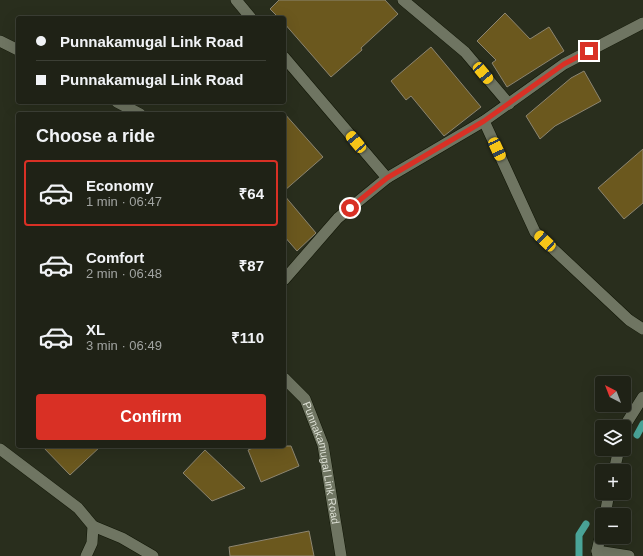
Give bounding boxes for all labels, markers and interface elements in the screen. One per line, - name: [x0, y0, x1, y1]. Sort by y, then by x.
- text: Punnakamugal Link Road: [60, 33, 243, 50]
- route end: [580, 42, 598, 60]
- car: [471, 60, 495, 86]
- text: Punnakamugal Link Road: [60, 71, 243, 88]
- text: Choose a ride: [36, 126, 155, 146]
- car: [344, 129, 368, 155]
- car: [486, 136, 508, 162]
- icon: car: [38, 175, 74, 211]
- text: Economy: [86, 177, 154, 194]
- text: ₹64: [239, 185, 264, 202]
- text: 1 min · 06:47: [86, 194, 162, 209]
- route start: [341, 199, 359, 217]
- car: [532, 228, 558, 254]
- icon: car: [38, 247, 74, 283]
- text: Comfort: [86, 249, 144, 266]
- text: ₹87: [239, 257, 264, 274]
- text: 2 min · 06:48: [86, 266, 162, 281]
- icon: car: [38, 319, 74, 355]
- text: XL: [86, 321, 105, 338]
- text: ₹110: [231, 329, 264, 346]
- text: 3 min · 06:49: [86, 338, 162, 353]
- north arrow: [595, 376, 631, 412]
- map controls: [595, 376, 631, 544]
- button: Confirm: [36, 394, 266, 440]
- street label: Punnakamugal Link Road: [301, 400, 342, 525]
- button: layers: [595, 420, 631, 456]
- button: +: [595, 464, 631, 500]
- button: −: [595, 508, 631, 544]

